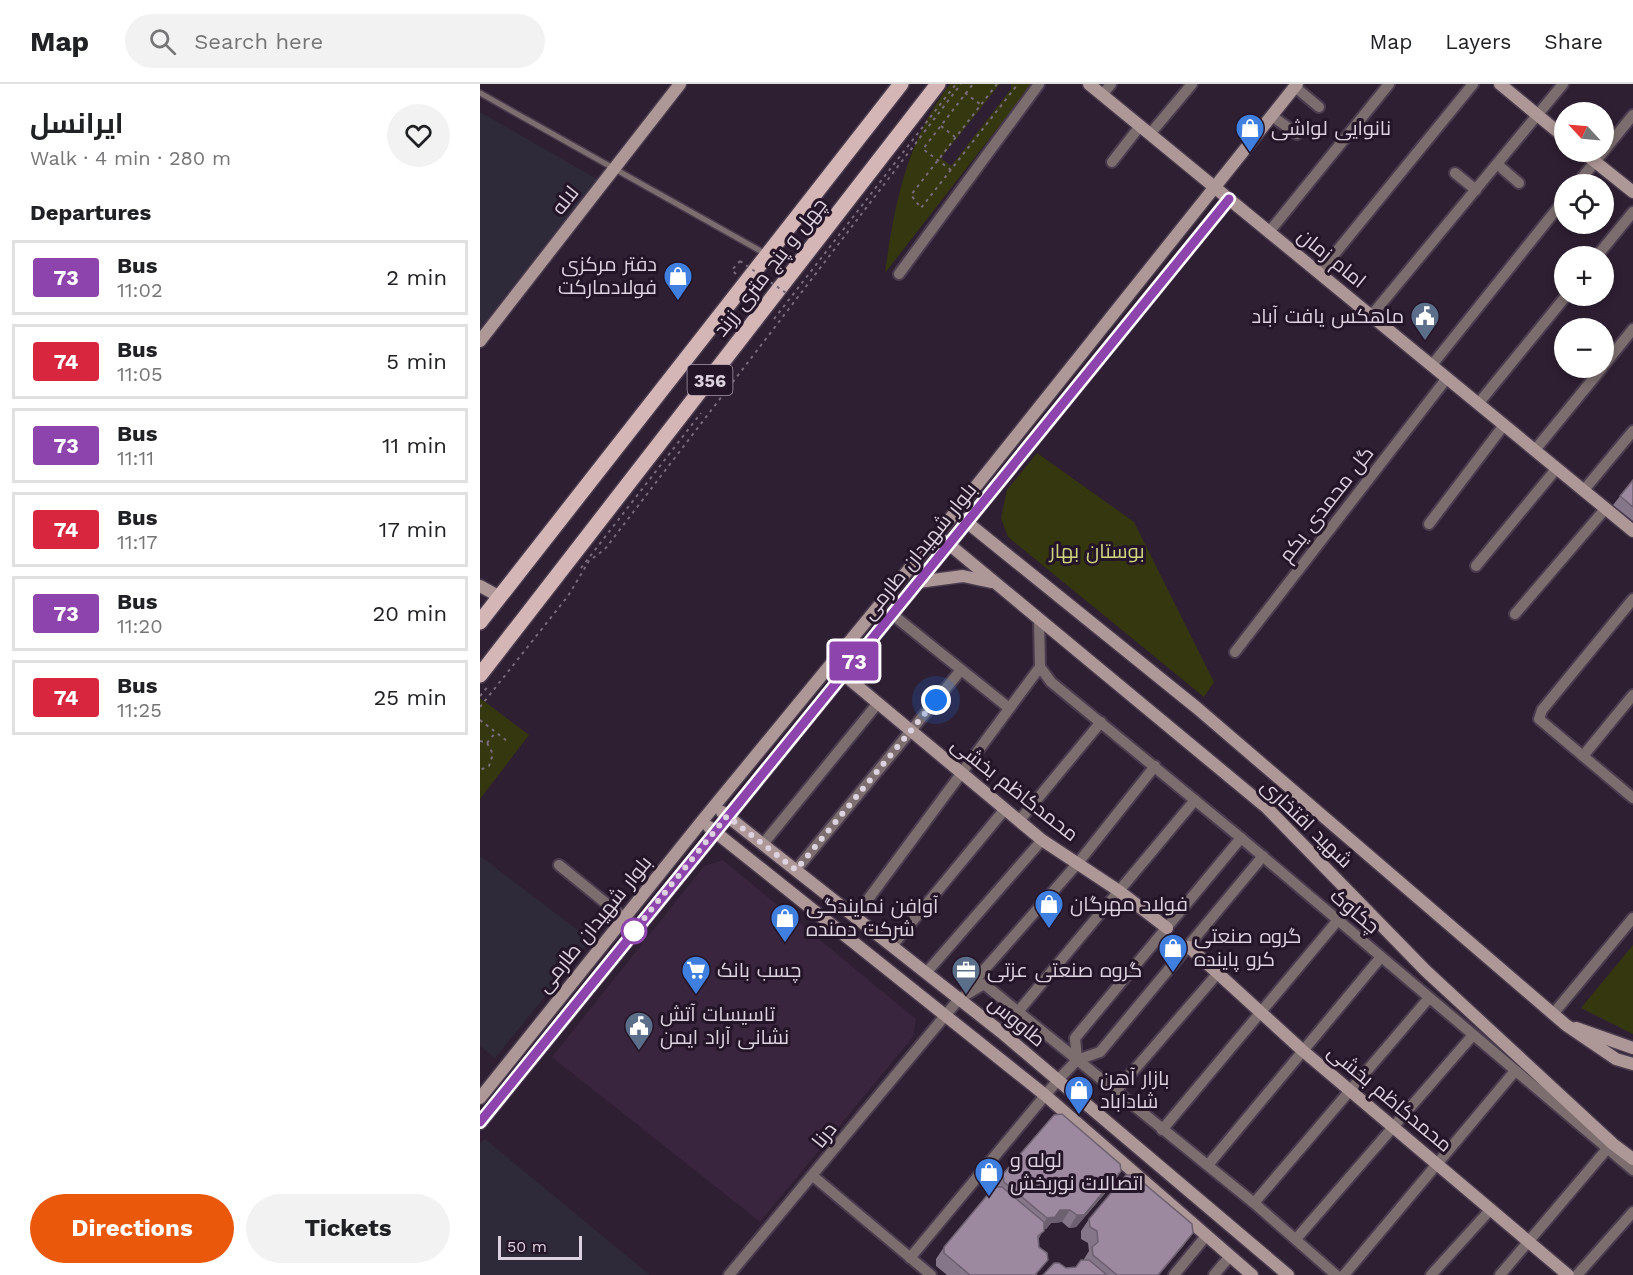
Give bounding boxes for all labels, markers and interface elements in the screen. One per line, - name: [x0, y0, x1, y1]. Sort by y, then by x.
- search box: [125, 14, 545, 68]
- text: Map: [30, 25, 89, 58]
- icon: search: [146, 25, 179, 58]
- text: Search here: [194, 29, 323, 54]
- text: Map: [1369, 29, 1412, 54]
- text: Layers: [1445, 29, 1511, 54]
- text: Share: [1544, 29, 1603, 54]
- north arrow: [1554, 102, 1614, 162]
- map controls: [1554, 102, 1614, 378]
- button: heart: [387, 104, 450, 167]
- text: ایرانسل: [30, 107, 124, 140]
- shop icon: نانوایی لواشی: [1234, 112, 1266, 154]
- place label: نانوایی لواشی: [1271, 116, 1391, 141]
- text: Walk · 4 min · 280 m: [30, 146, 231, 170]
- button: locate: [1554, 174, 1614, 234]
- street label: لاله: [546, 181, 584, 219]
- street label: چهل و پنج متری زرند: [708, 193, 833, 342]
- text: Departures: [30, 200, 151, 225]
- street label: امام زمان: [1292, 223, 1371, 294]
- button: +: [1554, 246, 1614, 306]
- place label: دفتر مرکزی فولادمارکت: [558, 252, 657, 299]
- text: Bus: [117, 253, 157, 278]
- shop icon: دفتر مرکزی فولادمارکت: [662, 260, 694, 302]
- text: 73: [53, 265, 79, 290]
- text: 2 min: [386, 265, 447, 290]
- text: 11:02: [117, 278, 163, 302]
- public building icon: ماهکس یافت آباد: [1409, 300, 1441, 342]
- place label: ماهکس یافت آباد: [1252, 304, 1404, 329]
- button: −: [1554, 318, 1614, 378]
- text: Bus: [117, 337, 157, 362]
- text: 74: [54, 349, 78, 374]
- text: 5 min: [386, 349, 447, 374]
- text: 11:05: [117, 362, 163, 386]
- road number: 356: [688, 365, 732, 395]
- text: Bus: [117, 421, 157, 446]
- text: 73: [53, 433, 79, 458]
- text: 11 min: [382, 433, 447, 458]
- street label: گل محمدی یکم: [1274, 442, 1380, 568]
- text: 11:11: [117, 446, 154, 470]
- street label: بلوار شهیدان طارمی: [857, 478, 982, 625]
- text: Bus: [117, 505, 157, 530]
- text: 74: [54, 517, 78, 542]
- text: 17 min: [379, 517, 447, 542]
- text: 11:17: [117, 530, 158, 554]
- park label: بوستان بهار: [1048, 539, 1145, 564]
- text: Bus: [117, 589, 157, 614]
- text: 73: [53, 601, 79, 626]
- text: 20 min: [373, 601, 447, 626]
- text: 11:20: [117, 614, 163, 638]
- line badge: 73: [827, 642, 881, 680]
- text: 73: [841, 649, 867, 674]
- text: Bus: [117, 673, 157, 698]
- text: 74: [54, 685, 78, 710]
- text: 25 min: [373, 685, 447, 710]
- your location: [921, 685, 951, 715]
- text: 11:25: [117, 698, 162, 722]
- street label: محمدکاظم بخشی: [945, 732, 1083, 848]
- street label: شهید افتخاری: [1256, 773, 1358, 873]
- street label: بلوار شهیدان طارمی: [532, 851, 657, 998]
- street label: چکاوک: [1325, 884, 1384, 939]
- shop icon: فولاد مهرگان: [1033, 888, 1065, 930]
- place label: فولاد مهرگان: [1070, 892, 1188, 917]
- place label: آوافن نمایندگی شرکت دمنده: [806, 894, 939, 941]
- shop icon: آوافن نمایندگی شرکت دمنده: [769, 902, 801, 944]
- unlabelled marker: [621, 918, 647, 944]
- place label: گروه صنعتی کرو پاینده: [1194, 924, 1301, 972]
- shop icon: گروه صنعتی کرو پاینده: [1157, 932, 1189, 974]
- supermarket icon: چسب بانک: [680, 954, 712, 996]
- office icon: گروه صنعتی عزتی: [950, 954, 982, 996]
- place label: چسب بانک: [717, 958, 801, 983]
- place label: گروه صنعتی عزتی: [987, 958, 1142, 983]
- street label: طاووس: [983, 990, 1050, 1052]
- place label: تاسیسات آتش نشانی آراد ایمن: [660, 1002, 789, 1050]
- public building icon: تاسیسات آتش نشانی آراد ایمن: [623, 1010, 655, 1052]
- street label: محمدکاظم بخشی: [1322, 1039, 1457, 1158]
- place label: بازار آهن شاداباد: [1100, 1066, 1169, 1113]
- shop icon: بازار آهن شاداباد: [1063, 1074, 1095, 1116]
- street label: درنا: [806, 1117, 842, 1153]
- place label: لوله و اتصالات نوربخش: [1010, 1148, 1144, 1196]
- shop icon: لوله و اتصالات نوربخش: [973, 1156, 1005, 1198]
- button: Directions: [30, 1194, 234, 1263]
- button: Tickets: [246, 1194, 450, 1263]
- scale bar: [498, 1233, 582, 1260]
- text: 50 m: [507, 1237, 547, 1256]

